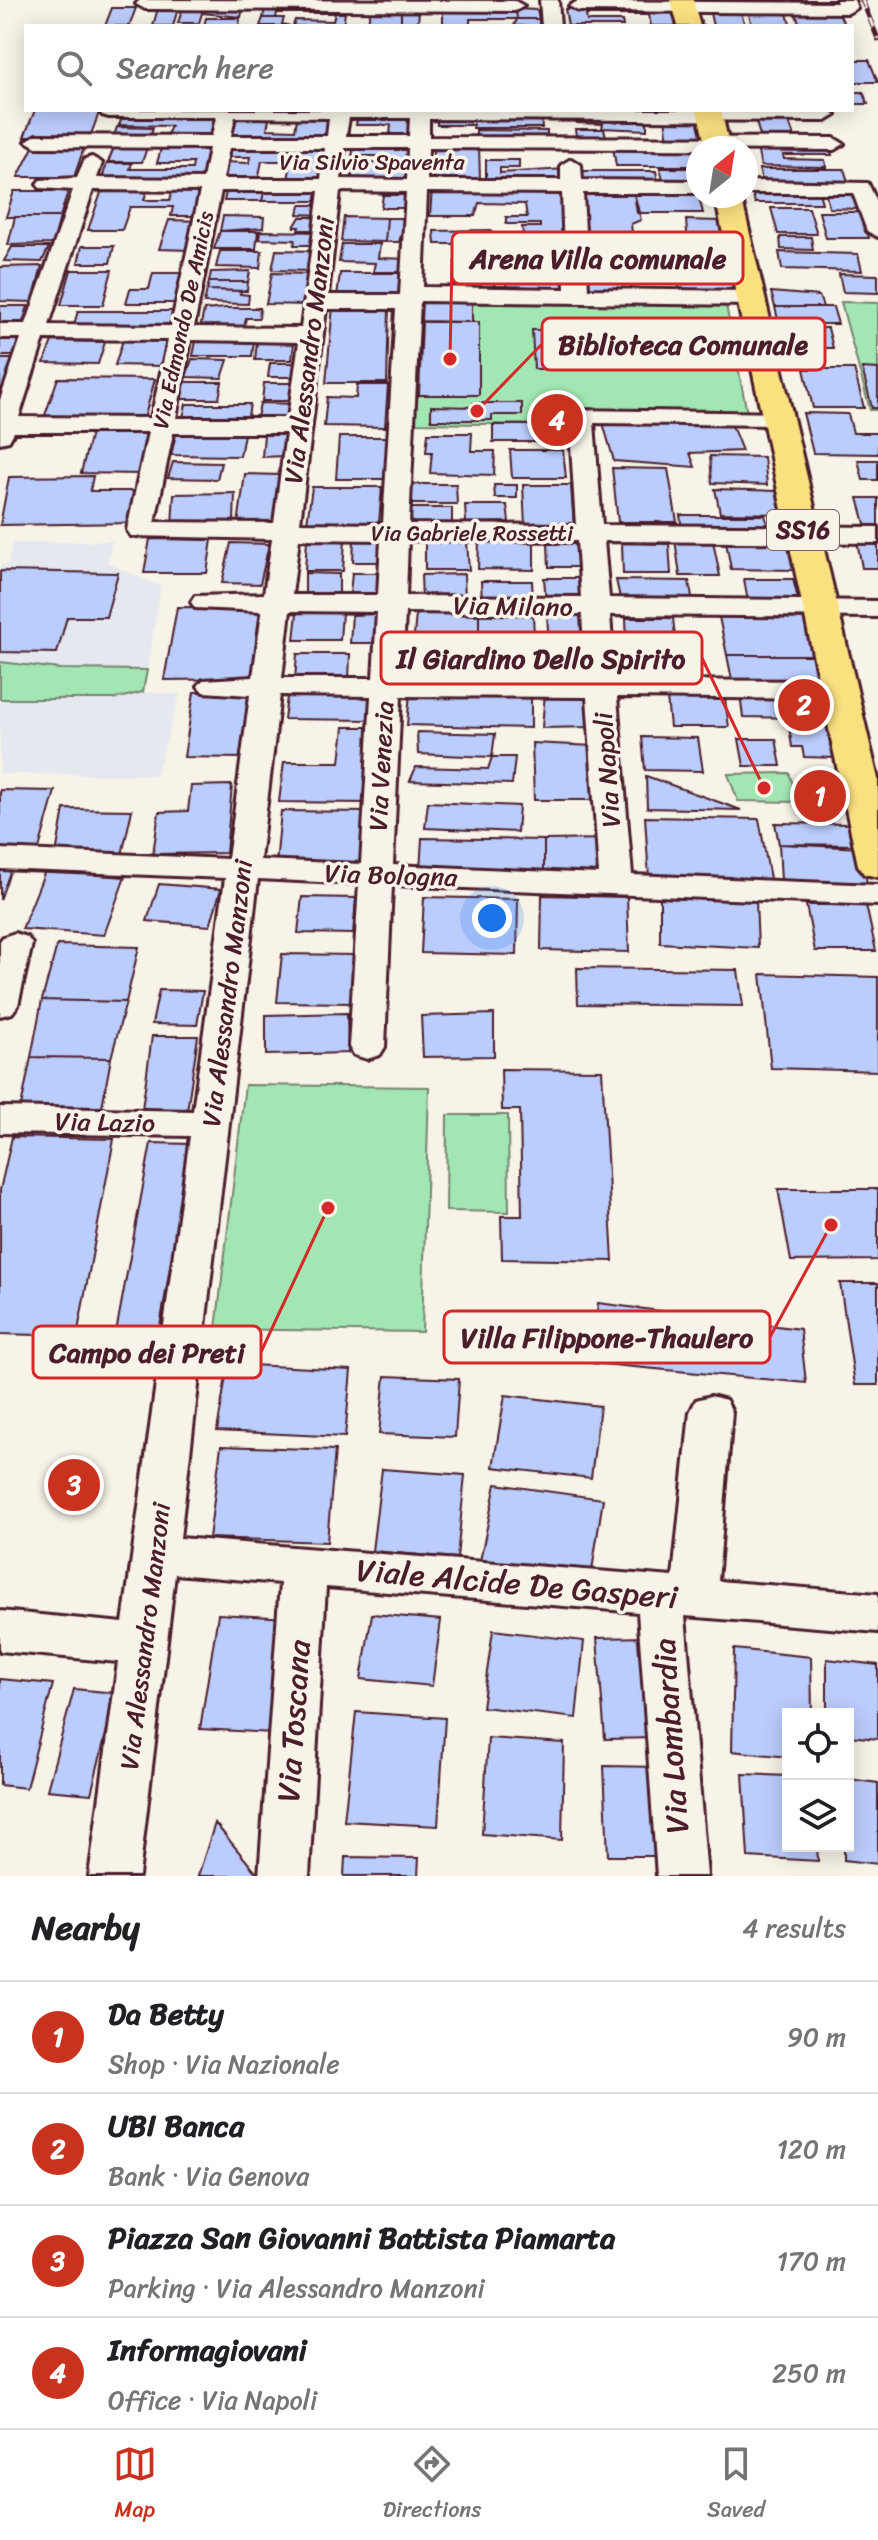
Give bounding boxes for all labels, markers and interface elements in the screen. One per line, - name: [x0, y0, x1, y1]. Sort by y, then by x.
- search box: [24, 24, 854, 112]
- text: Search here: [116, 41, 274, 95]
- icon: search: [52, 46, 96, 90]
- north arrow: [686, 136, 758, 208]
- street label: Via Silvio Spaventa: [279, 143, 465, 182]
- street label: Via Edmondo De Amicis: [141, 208, 225, 432]
- street label: Via Alessandro Manzoni: [270, 213, 348, 486]
- callout: Arena Villa comunale: [452, 232, 743, 284]
- text: Arena Villa comunale: [469, 234, 727, 283]
- callout: Biblioteca Comunale: [542, 318, 825, 370]
- text: Biblioteca Comunale: [558, 320, 808, 369]
- pin: 4: [531, 390, 583, 450]
- road number: SS16: [767, 510, 839, 550]
- street label: Via Gabriele Rossetti: [371, 514, 574, 553]
- street label: Via Milano: [453, 582, 573, 630]
- callout: Il Giardino Dello Spirito: [381, 632, 702, 684]
- text: Il Giardino Dello Spirito: [395, 634, 686, 683]
- pin: 2: [778, 675, 830, 735]
- street label: Via Venezia: [355, 700, 407, 832]
- street label: Via Napoli: [580, 710, 634, 829]
- pin: 1: [794, 766, 846, 826]
- street label: Via Bologna: [324, 850, 459, 900]
- street label: Via Alessandro Manzoni: [188, 856, 266, 1129]
- your location: [472, 898, 512, 938]
- street label: Via Lazio: [54, 1098, 156, 1146]
- callout: Villa Filippone-Thaulero: [444, 1311, 770, 1363]
- text: Villa Filippone-Thaulero: [461, 1313, 754, 1362]
- callout: Campo dei Preti: [33, 1326, 261, 1378]
- text: Campo dei Preti: [48, 1328, 246, 1377]
- pin: 3: [48, 1455, 100, 1515]
- street label: Via Alessandro Manzoni: [106, 1499, 184, 1772]
- street label: Viale Alcide De Gasperi: [354, 1542, 681, 1627]
- street label: Via Toscana: [260, 1637, 328, 1804]
- street label: Via Lombardia: [636, 1637, 706, 1835]
- map controls: [782, 1708, 854, 1852]
- button: locate: [782, 1708, 854, 1780]
- button: layers: [782, 1780, 854, 1852]
- text: Nearby: [32, 1898, 140, 1958]
- text: 4 results: [742, 1905, 846, 1951]
- text: Da Betty: [108, 1987, 224, 2041]
- text: 1: [52, 2014, 64, 2060]
- text: 90 m: [787, 2014, 846, 2060]
- text: Shop · Via Nazionale: [108, 2041, 340, 2087]
- text: UBI Banca: [108, 2099, 244, 2153]
- text: 2: [50, 2126, 66, 2172]
- text: 120 m: [777, 2126, 846, 2172]
- text: Bank · Via Genova: [108, 2153, 309, 2199]
- text: Piazza San Giovanni Battista Piamarta: [108, 2211, 615, 2265]
- text: 3: [51, 2238, 65, 2284]
- text: 170 m: [777, 2238, 846, 2284]
- text: Parking · Via Alessandro Manzoni: [108, 2265, 485, 2311]
- text: Informagiovani: [108, 2323, 307, 2377]
- text: 4: [50, 2350, 66, 2396]
- text: 250 m: [772, 2350, 846, 2396]
- text: Office · Via Napoli: [108, 2377, 317, 2423]
- tab: Map: [113, 2442, 157, 2529]
- tab: Directions: [383, 2442, 481, 2529]
- tab: Saved: [707, 2442, 765, 2529]

